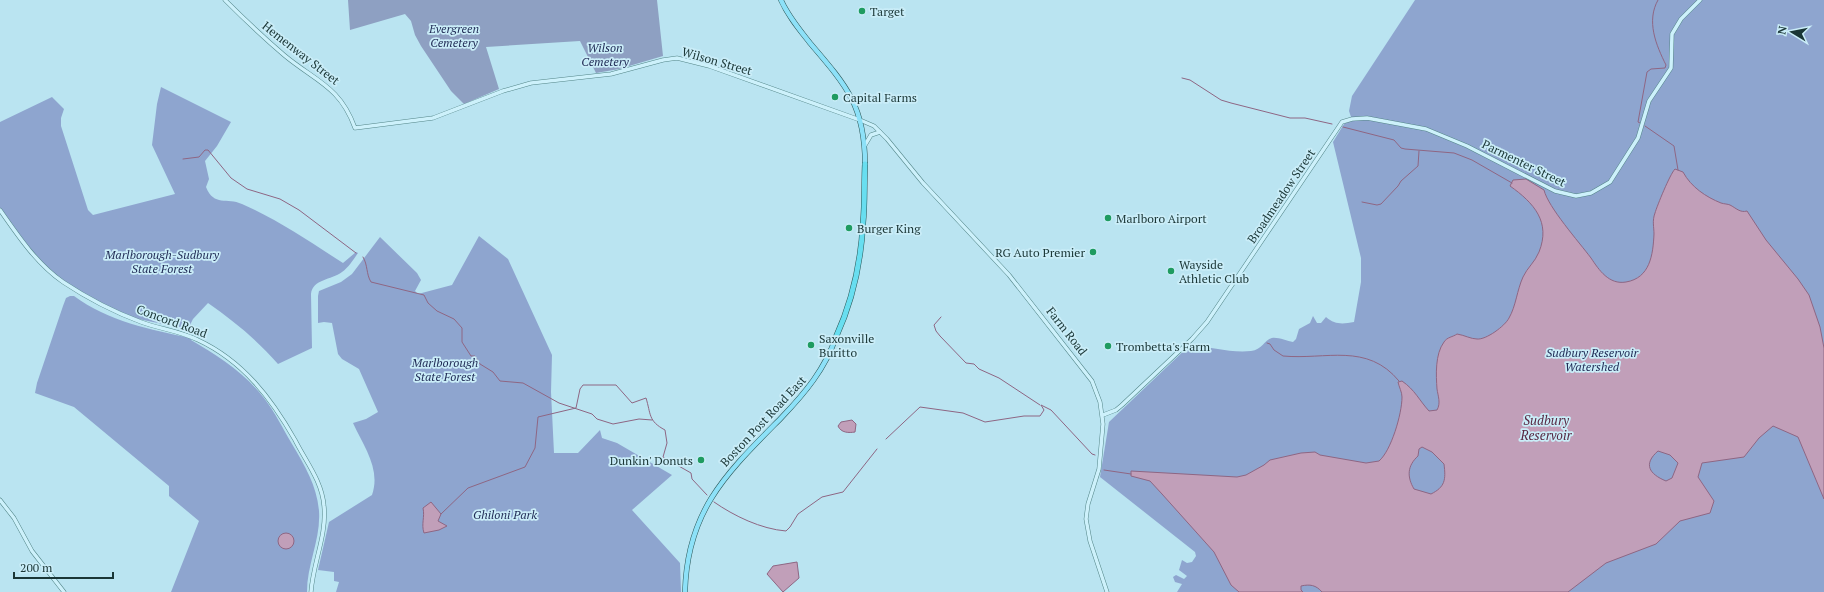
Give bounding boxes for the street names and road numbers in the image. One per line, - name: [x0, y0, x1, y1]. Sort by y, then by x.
- street label: Hemenway Street: [259, 18, 343, 88]
- street label: Wilson Street: [680, 44, 754, 78]
- street label: Parmenter Street: [1480, 136, 1569, 190]
- street label: Broadmeadow Street: [1244, 146, 1318, 246]
- street label: Concord Road: [135, 301, 210, 341]
- street label: Farm Road: [1043, 304, 1091, 358]
- street label: Boston Post Road East: [717, 372, 809, 470]

